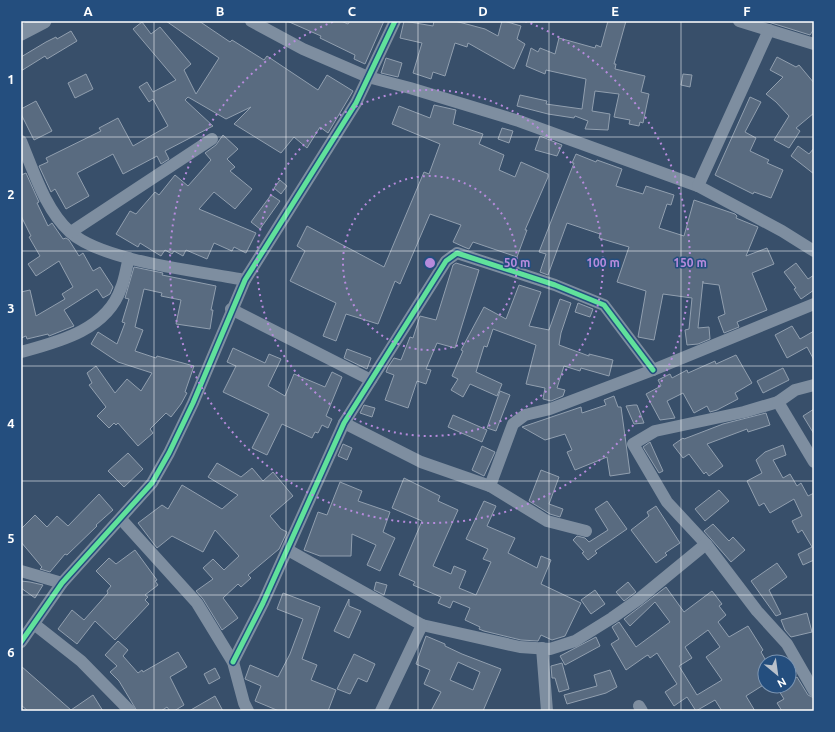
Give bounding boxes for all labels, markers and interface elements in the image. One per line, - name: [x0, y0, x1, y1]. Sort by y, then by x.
- text: A: [83, 4, 93, 18]
- text: B: [216, 4, 225, 18]
- text: C: [348, 4, 357, 18]
- text: D: [478, 4, 488, 18]
- text: E: [611, 4, 619, 18]
- text: F: [743, 4, 751, 18]
- text: 1: [7, 72, 15, 86]
- text: 2: [7, 187, 15, 201]
- centre of rings: [423, 256, 437, 270]
- text: 50 m: [504, 256, 530, 269]
- text: 100 m: [586, 256, 620, 269]
- text: 150 m: [673, 256, 707, 269]
- text: 3: [7, 301, 15, 315]
- text: 4: [7, 416, 15, 430]
- text: 5: [7, 531, 15, 545]
- text: 6: [7, 645, 15, 659]
- north arrow: [757, 654, 797, 694]
- text: N: [775, 676, 788, 690]

